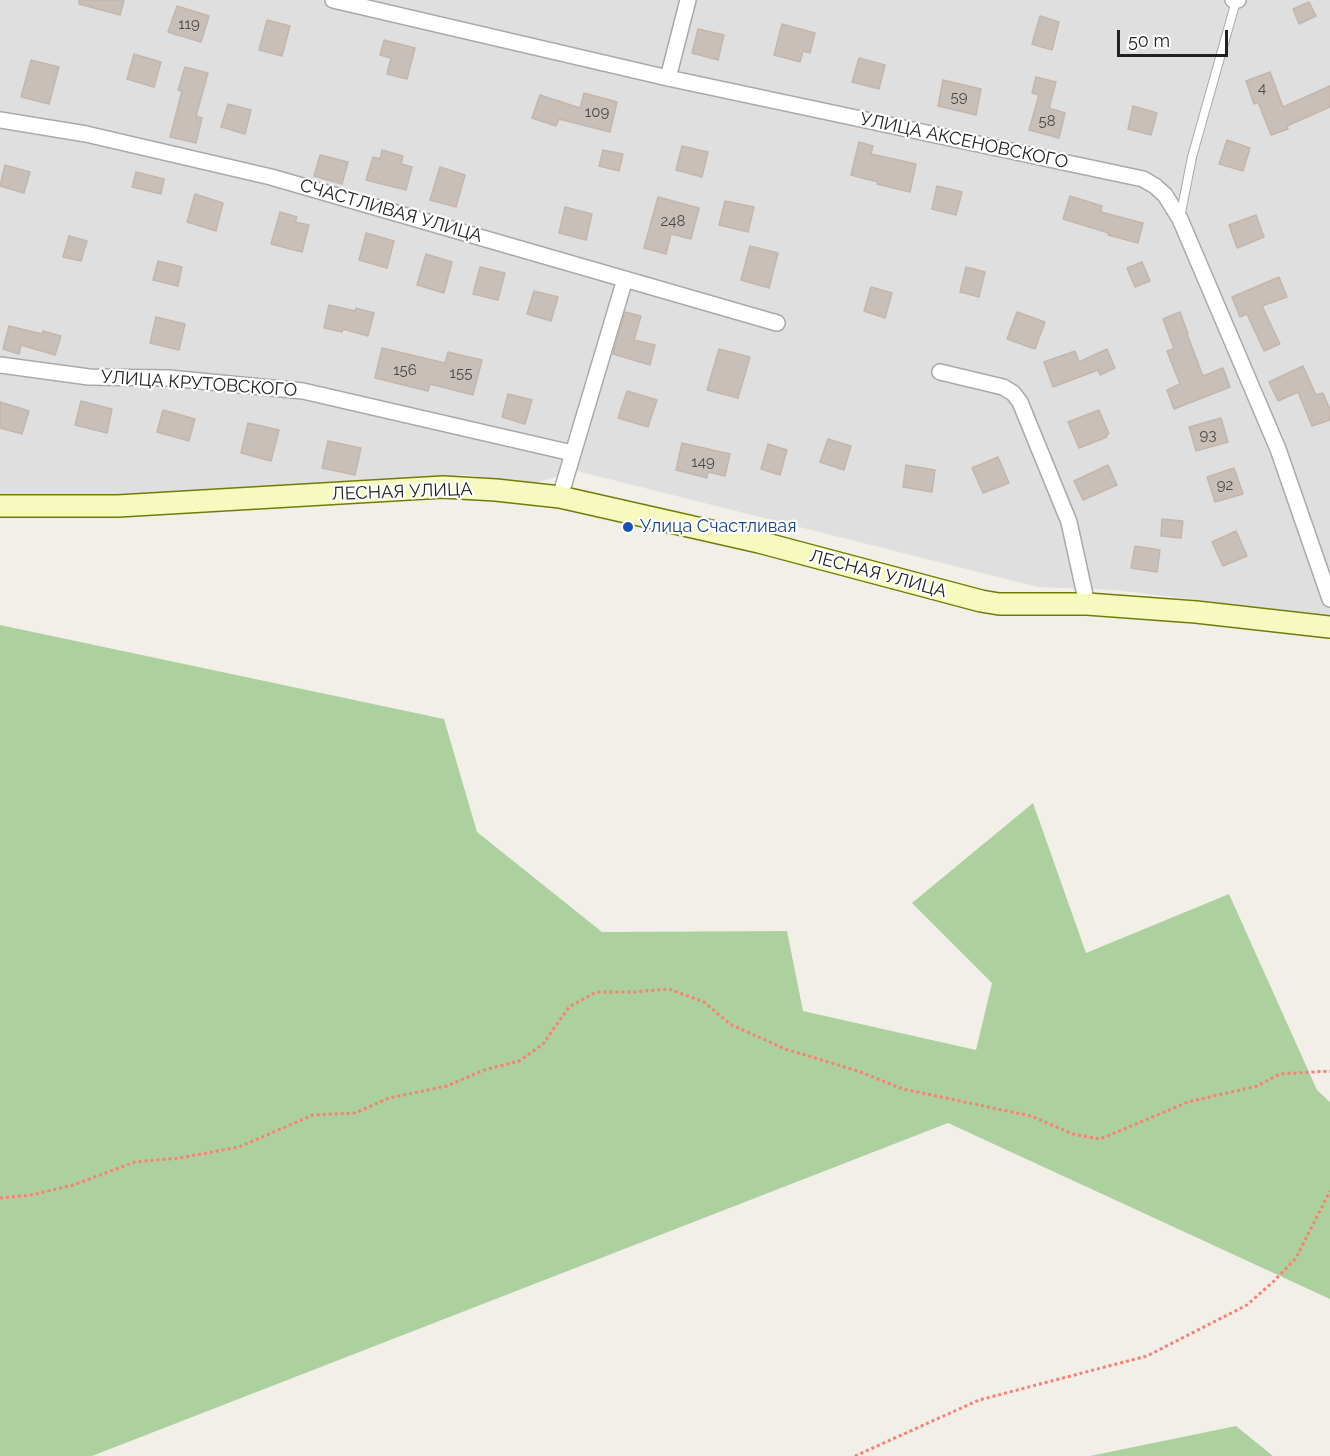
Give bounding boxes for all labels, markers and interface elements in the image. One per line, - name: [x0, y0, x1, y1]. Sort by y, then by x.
- house number: 119: [178, 15, 200, 33]
- scale bar: [1120, 18, 1231, 56]
- text: 50 m: [1128, 30, 1170, 51]
- house number: 4: [1258, 79, 1266, 97]
- house number: 59: [951, 88, 967, 106]
- house number: 109: [585, 103, 609, 121]
- street label: УЛИЦА АКСЕНОВСКОГО: [858, 108, 1070, 174]
- house number: 58: [1038, 112, 1056, 130]
- street label: СЧАСТЛИВАЯ УЛИЦА: [297, 175, 485, 247]
- house number: 248: [661, 212, 685, 230]
- house number: 156: [393, 361, 417, 379]
- house number: 155: [450, 364, 472, 382]
- street label: УЛИЦА КРУТОВСКОГО: [100, 366, 298, 402]
- house number: 93: [1200, 426, 1216, 444]
- house number: 149: [691, 453, 715, 471]
- house number: 92: [1217, 476, 1233, 494]
- street label: ЛЕСНАЯ УЛИЦА: [331, 479, 473, 505]
- place label: Улица Счастливая: [640, 516, 796, 538]
- marker: Улица Счастливая: [621, 520, 635, 534]
- street label: ЛЕСНАЯ УЛИЦА: [807, 545, 949, 603]

